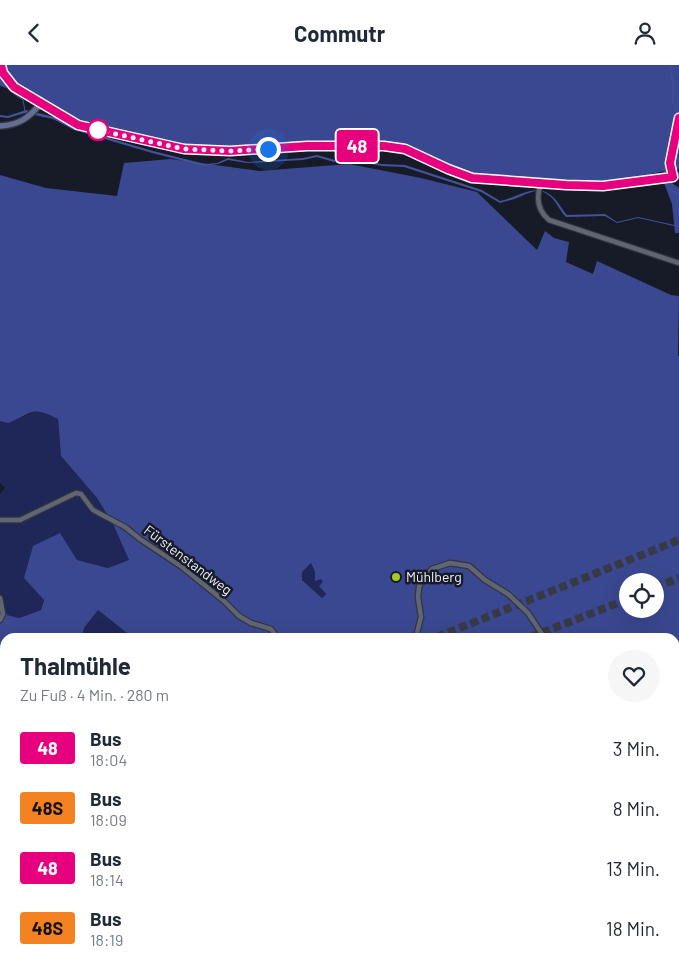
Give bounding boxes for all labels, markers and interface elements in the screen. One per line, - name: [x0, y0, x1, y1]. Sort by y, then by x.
- icon: back: [20, 19, 48, 47]
- icon: person: [631, 19, 659, 47]
- text: Commutr: [294, 20, 385, 46]
- unlabelled marker: [87, 119, 109, 141]
- line badge: 48: [334, 130, 380, 162]
- text: 48: [347, 135, 367, 157]
- your location: [256, 137, 281, 162]
- street label: Fürstenstandweg: [141, 521, 236, 598]
- place label: Mühlberg: [406, 568, 462, 585]
- marker: Mühlberg: [390, 571, 402, 583]
- map controls: [619, 573, 664, 618]
- button: locate: [619, 573, 664, 618]
- button: heart: [608, 650, 660, 702]
- text: Thalmühle: [20, 651, 131, 680]
- text: Zu Fuß · 4 Min. · 280 m: [20, 685, 169, 704]
- text: Bus: [90, 727, 122, 750]
- text: 48: [37, 737, 58, 759]
- text: 3 Min.: [613, 737, 660, 760]
- text: 18:04: [90, 750, 127, 769]
- text: Bus: [90, 787, 122, 810]
- text: 48S: [32, 797, 63, 819]
- text: 8 Min.: [613, 797, 660, 820]
- text: 18:09: [90, 810, 127, 829]
- text: Bus: [90, 847, 122, 870]
- text: 48: [37, 857, 58, 879]
- text: 13 Min.: [606, 857, 660, 880]
- text: 18:14: [90, 870, 124, 889]
- text: Bus: [90, 907, 122, 930]
- text: 48S: [32, 917, 63, 939]
- text: 18 Min.: [606, 917, 660, 940]
- text: 18:19: [90, 930, 123, 949]

